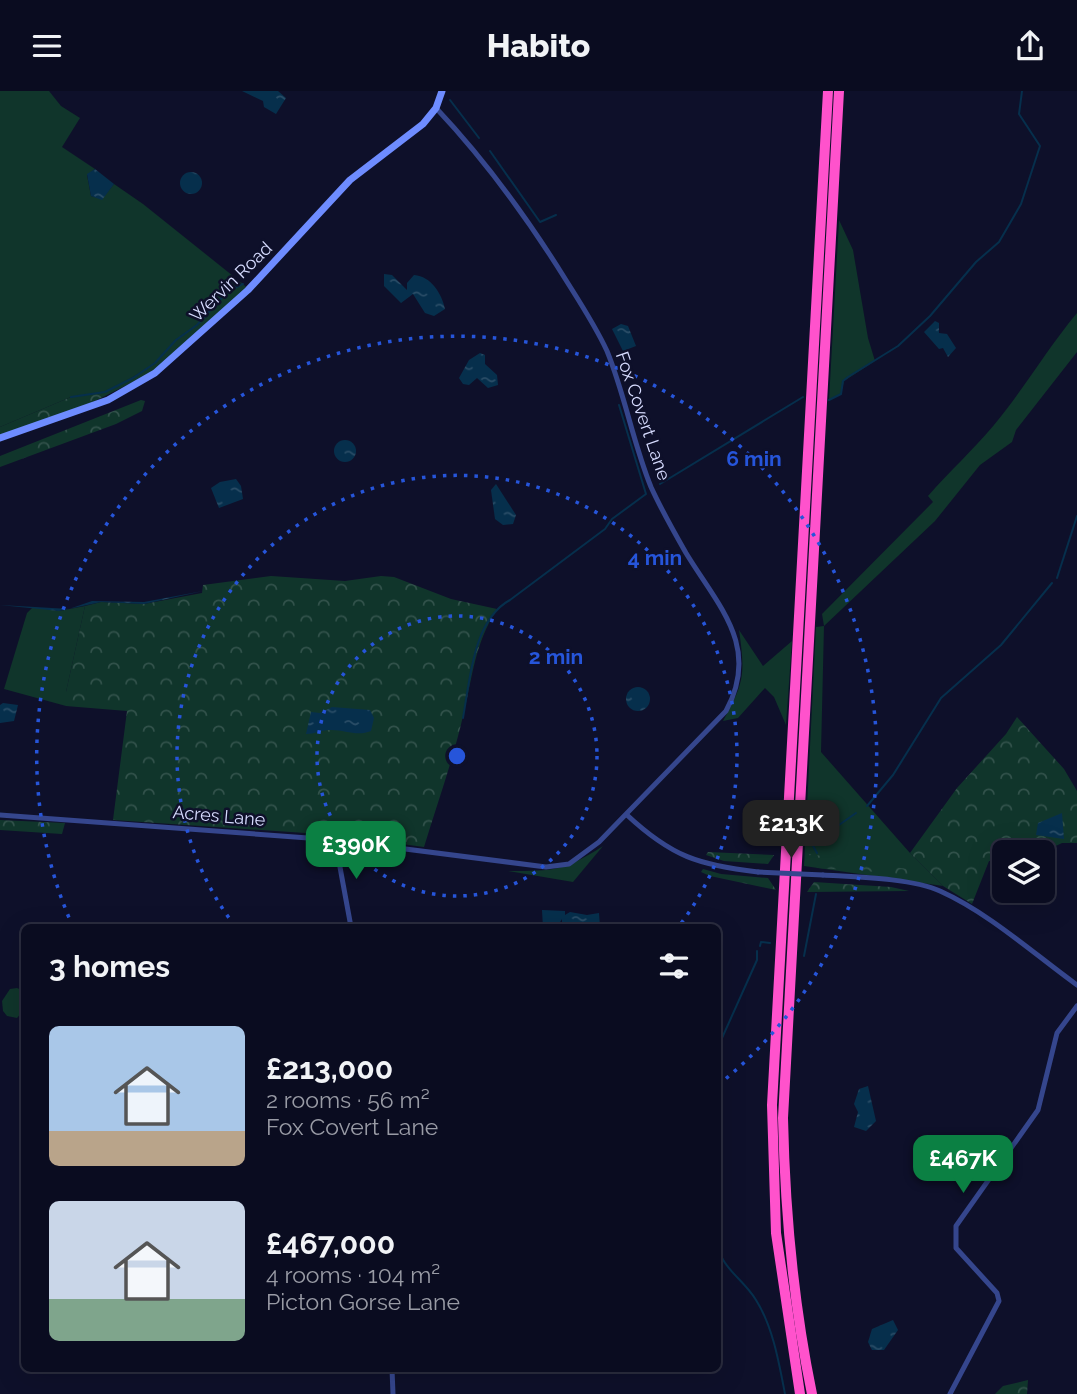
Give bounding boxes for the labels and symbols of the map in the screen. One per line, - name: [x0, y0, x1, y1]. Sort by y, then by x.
- street label: Wervin Road: [185, 237, 276, 326]
- street label: Fox Covert Lane: [612, 349, 675, 483]
- text: 6 min: [726, 446, 782, 471]
- text: 4 min: [628, 545, 682, 570]
- text: 2 min: [529, 644, 583, 669]
- centre of rings: [445, 744, 469, 768]
- street label: Acres Lane: [172, 801, 267, 830]
- pin: £213K: [742, 801, 840, 860]
- pin: £390K: [307, 821, 405, 881]
- pin: £467K: [914, 1135, 1012, 1195]

